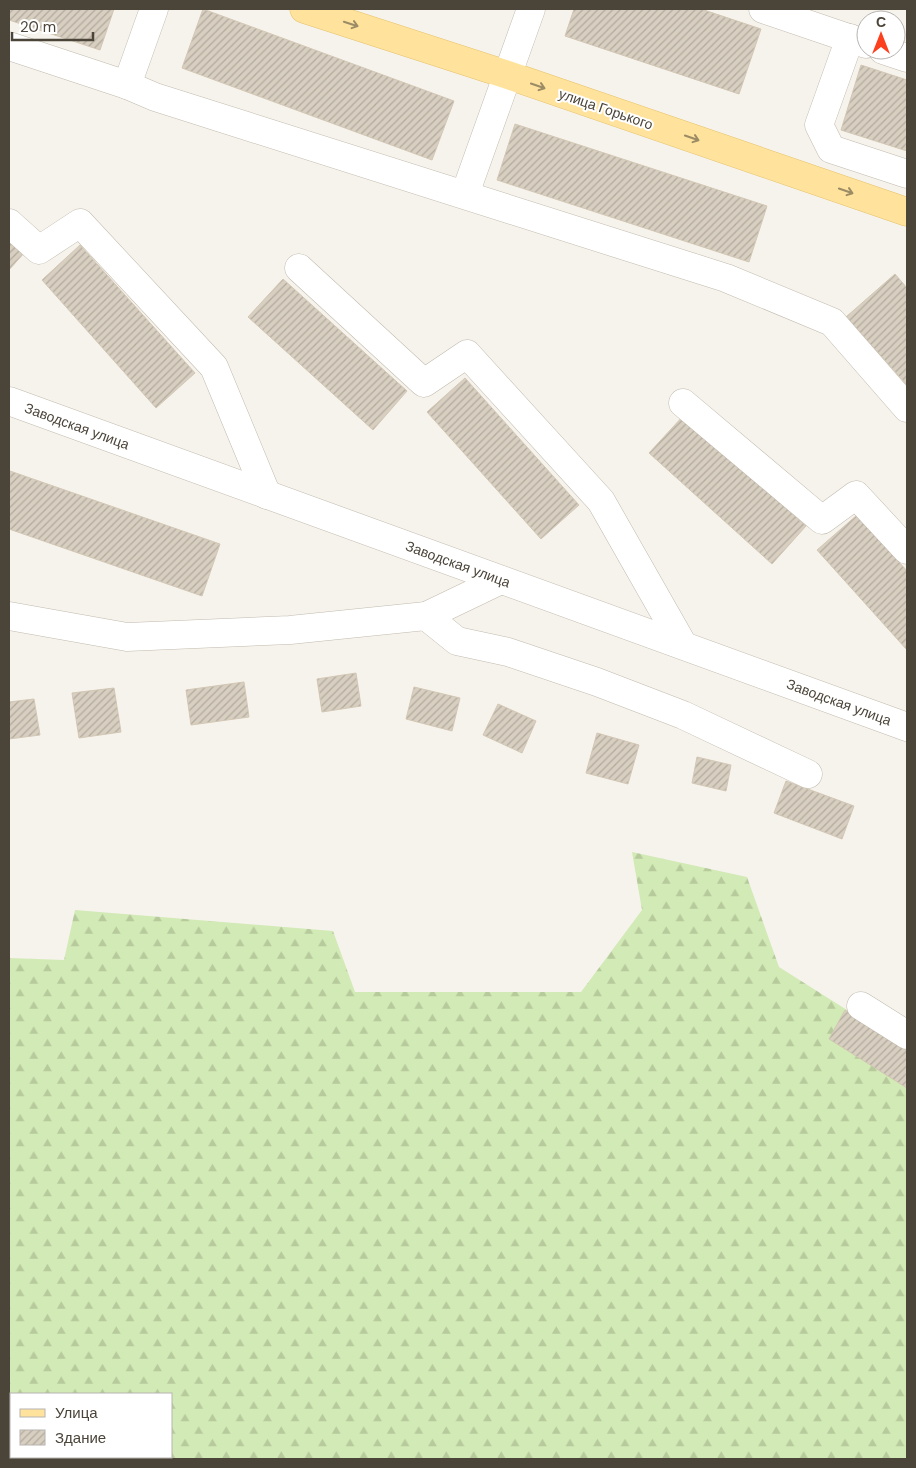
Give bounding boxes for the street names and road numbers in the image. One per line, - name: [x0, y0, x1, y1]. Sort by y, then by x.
- street label: улица Горького: [557, 84, 656, 134]
- street label: Заводская улица: [22, 399, 132, 453]
- street label: Заводская улица: [403, 537, 513, 591]
- street label: Заводская улица: [784, 675, 894, 729]

